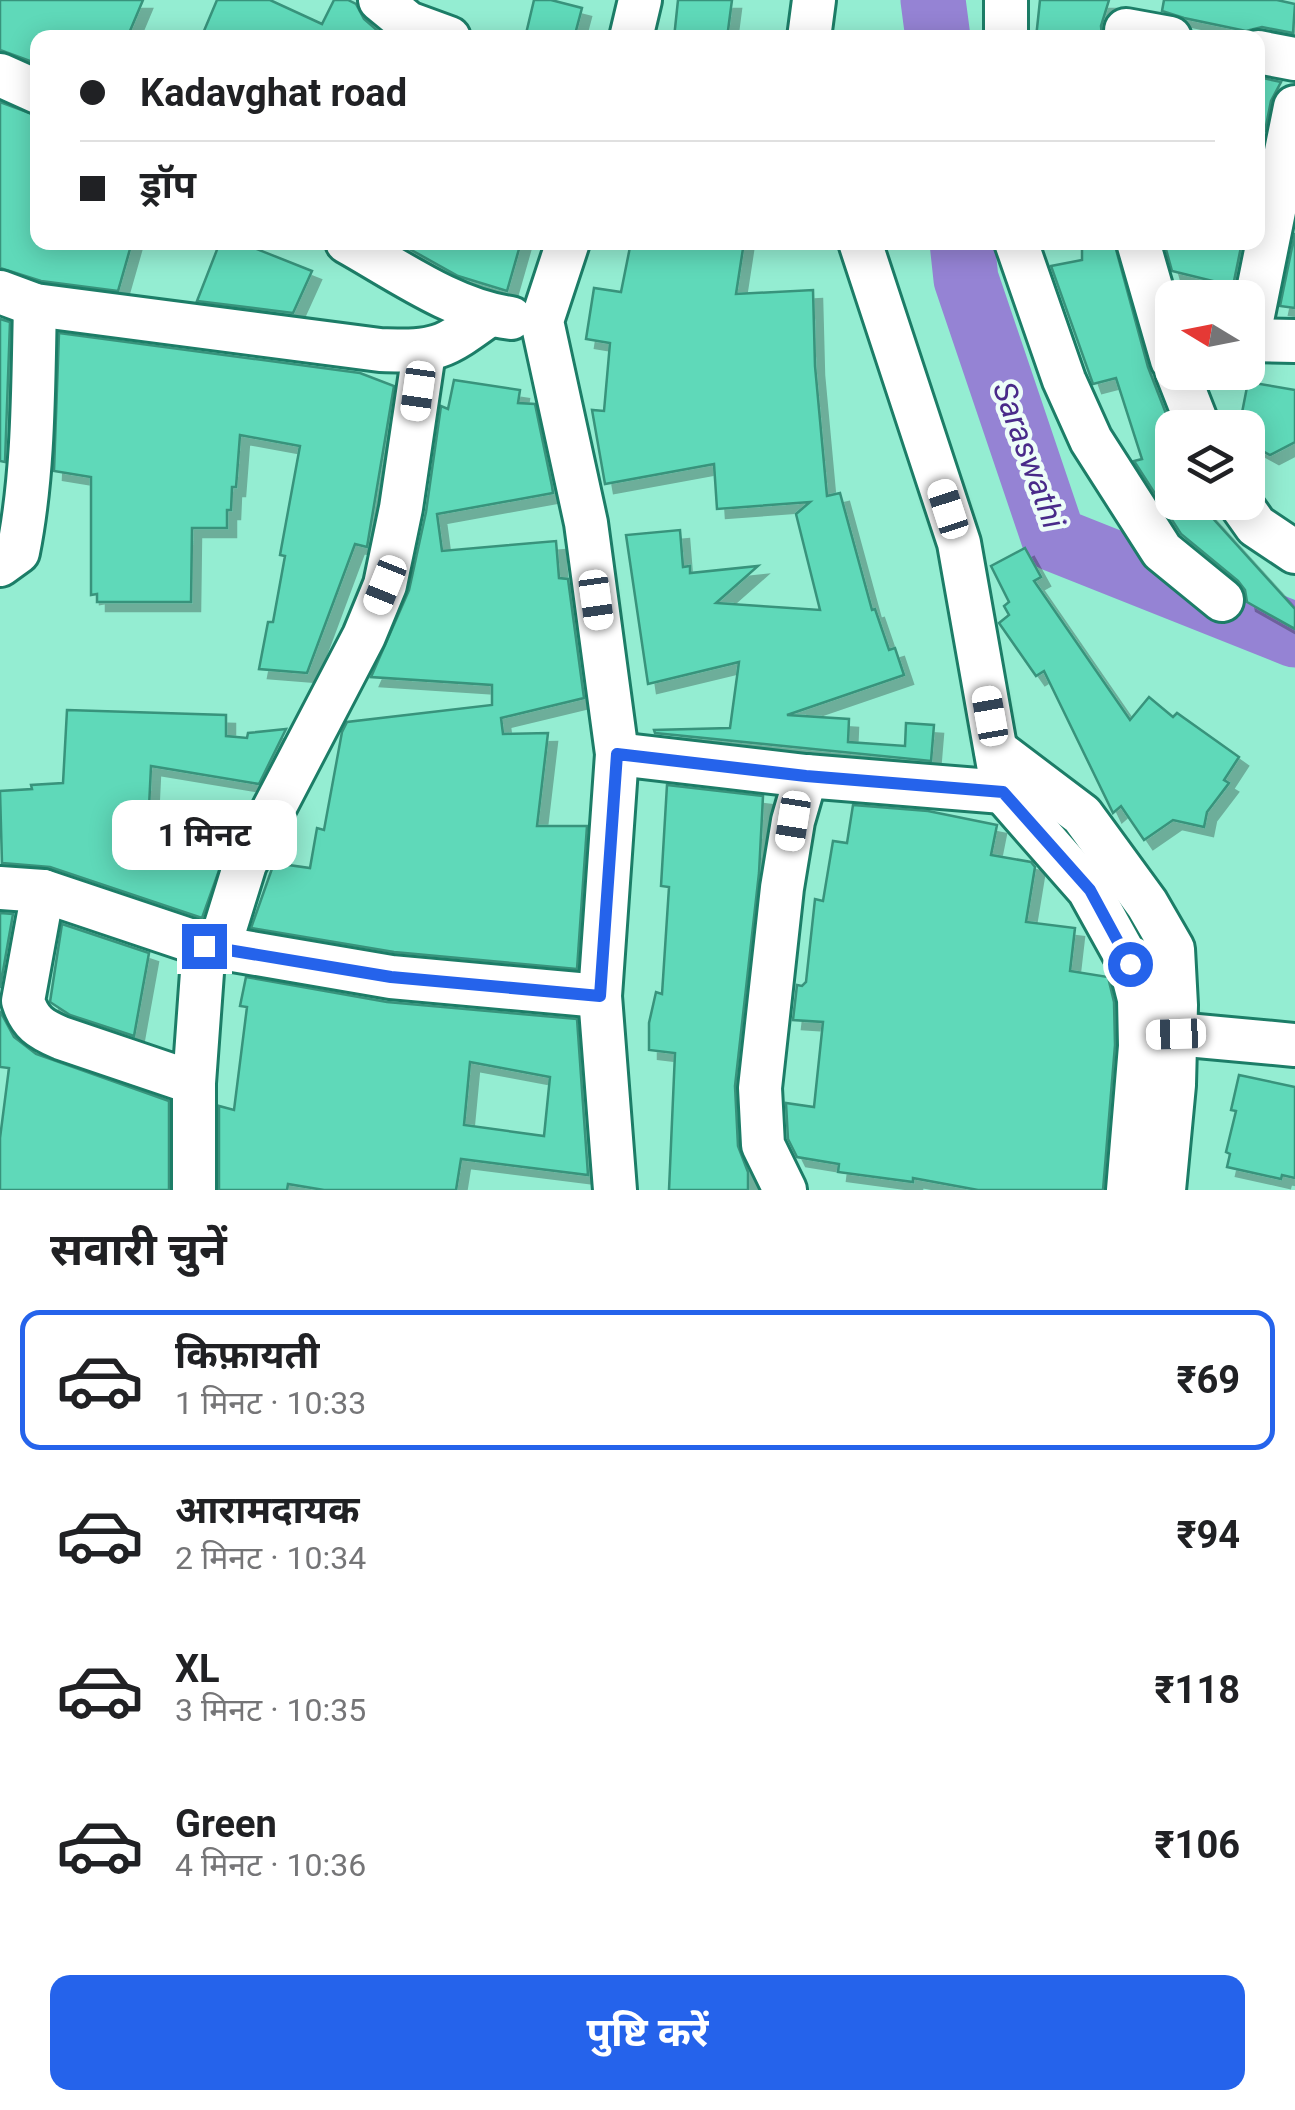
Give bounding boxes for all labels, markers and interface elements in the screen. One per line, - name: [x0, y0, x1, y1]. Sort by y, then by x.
- text: Kadavghat road: [140, 71, 407, 115]
- text: ड्रॉप: [140, 163, 196, 207]
- north arrow: [1155, 280, 1265, 390]
- map controls: [1155, 280, 1265, 520]
- car: [399, 359, 437, 423]
- water label: Saraswathi: [985, 377, 1073, 534]
- button: layers: [1155, 410, 1265, 520]
- car: [924, 476, 972, 542]
- car: [360, 552, 410, 618]
- car: [577, 568, 615, 632]
- car: [970, 684, 1010, 748]
- car: [773, 789, 813, 853]
- callout: 1 मिनट: [111, 801, 296, 871]
- text: 1 मिनट: [158, 816, 251, 854]
- route end: [182, 924, 227, 969]
- route start: [1108, 942, 1153, 987]
- car: [1145, 1018, 1207, 1050]
- text: सवारी चुनें: [50, 1223, 227, 1276]
- text: किफ़ायती: [175, 1333, 319, 1377]
- icon: car: [55, 1335, 145, 1425]
- text: ₹69: [1176, 1358, 1240, 1402]
- text: 1 मिनट · 10:33: [175, 1384, 366, 1422]
- text: आरामदायक: [175, 1488, 359, 1532]
- icon: car: [55, 1490, 145, 1580]
- text: ₹94: [1176, 1513, 1240, 1557]
- text: 2 मिनट · 10:34: [175, 1539, 366, 1577]
- icon: car: [55, 1645, 145, 1735]
- text: XL: [175, 1647, 220, 1691]
- text: ₹118: [1155, 1668, 1240, 1712]
- text: 3 मिनट · 10:35: [175, 1691, 366, 1729]
- icon: car: [55, 1800, 145, 1890]
- text: Green: [175, 1802, 277, 1846]
- text: ₹106: [1155, 1823, 1240, 1867]
- text: 4 मिनट · 10:36: [175, 1846, 366, 1884]
- button: पुष्टि करें: [50, 1975, 1245, 2090]

